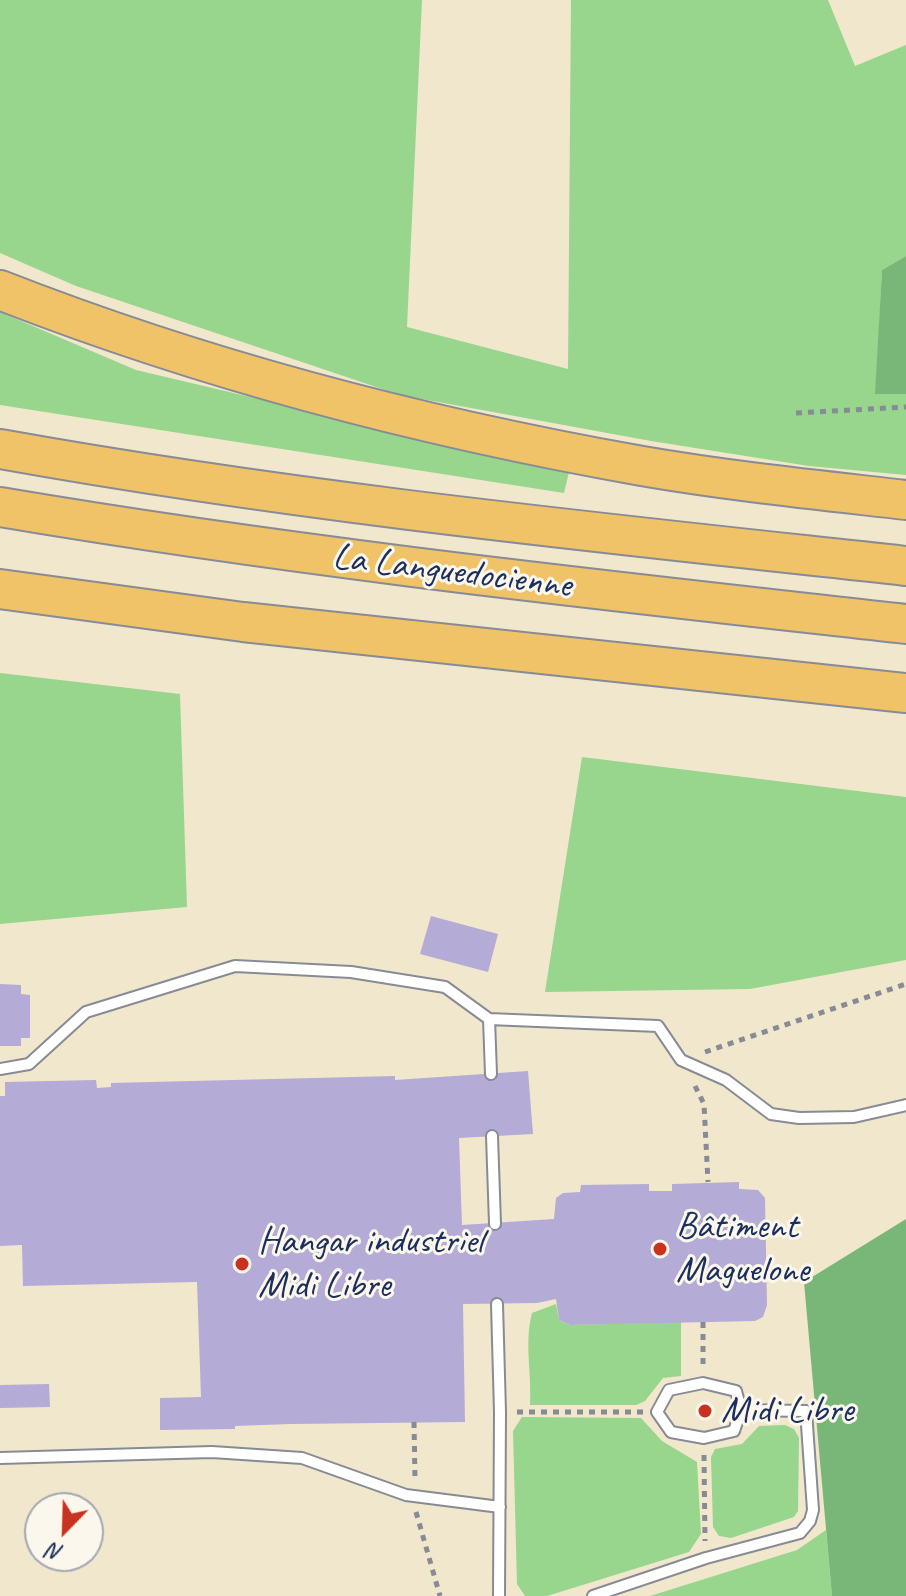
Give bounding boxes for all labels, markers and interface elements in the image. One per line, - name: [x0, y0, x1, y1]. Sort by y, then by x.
- street label: La Languedocienne: [330, 535, 574, 609]
- place label: Bâtiment Maguelone: [676, 1204, 809, 1294]
- place label: Hangar industriel Midi Libre: [258, 1219, 483, 1308]
- marker: Bâtiment Maguelone: [651, 1240, 669, 1258]
- marker: Hangar industriel Midi Libre: [233, 1255, 251, 1273]
- place label: Midi Libre: [721, 1388, 853, 1434]
- marker: Midi Libre: [696, 1402, 714, 1420]
- north arrow: [24, 1492, 104, 1572]
- text: N: [44, 1537, 67, 1568]

